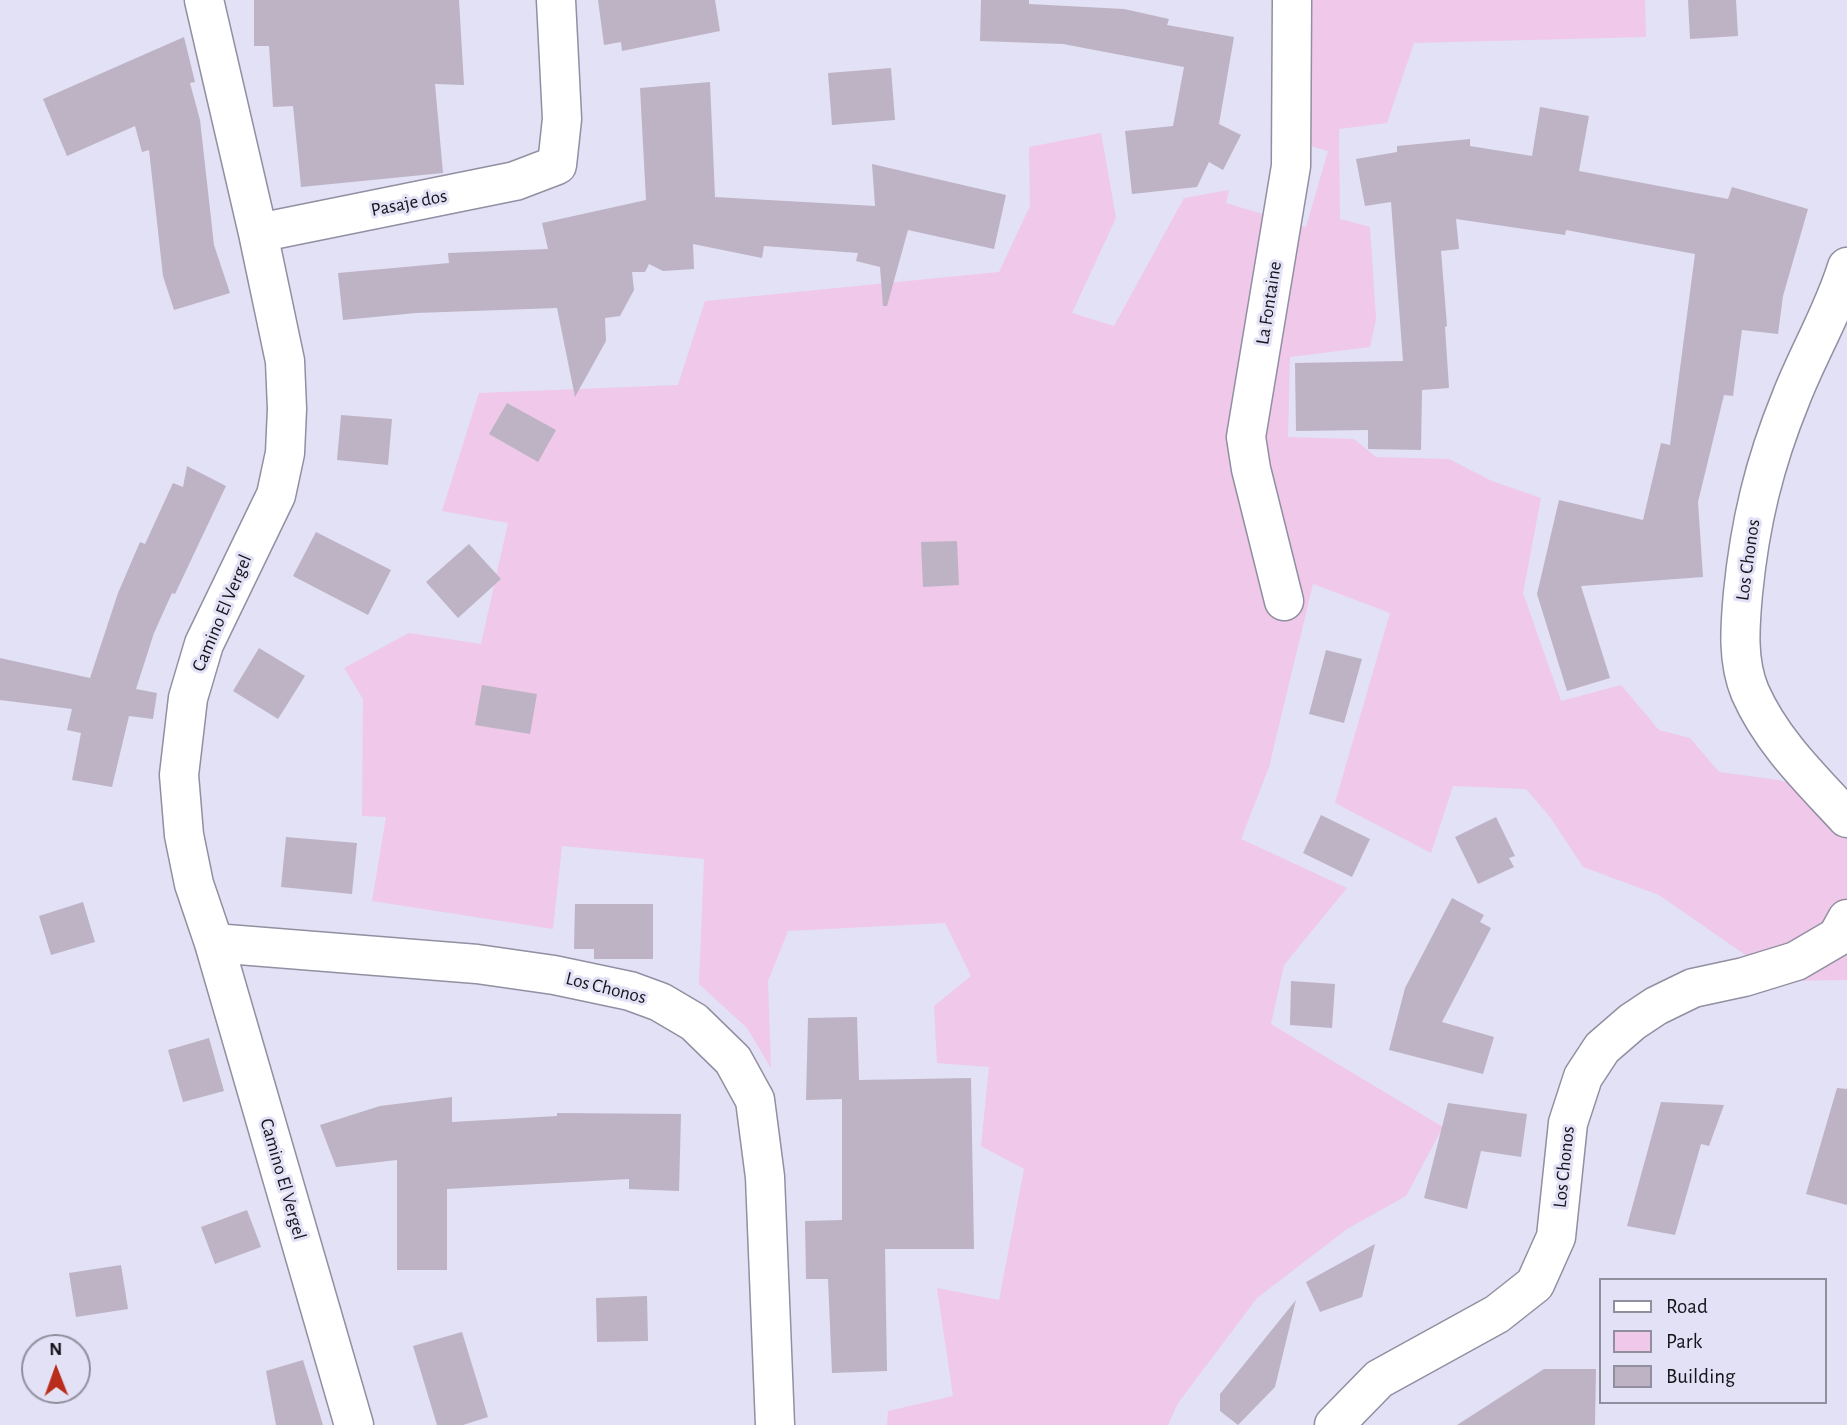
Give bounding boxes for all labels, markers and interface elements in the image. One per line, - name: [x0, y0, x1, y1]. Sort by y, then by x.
- street label: Pasaje dos: [369, 184, 449, 222]
- street label: La Fontaine: [1251, 260, 1287, 346]
- street label: Los Chonos: [1731, 518, 1765, 602]
- street label: Camino El Vergel: [187, 551, 257, 675]
- street label: Los Chonos: [563, 967, 649, 1009]
- street label: Camino El Vergel: [255, 1116, 311, 1242]
- street label: Los Chonos: [1548, 1125, 1580, 1209]
- legend: [1598, 1278, 1826, 1404]
- text: Road: [1666, 1296, 1708, 1317]
- text: Park: [1666, 1331, 1702, 1352]
- north arrow: [21, 1334, 91, 1404]
- text: N: [49, 1340, 62, 1359]
- text: Building: [1666, 1366, 1735, 1387]

